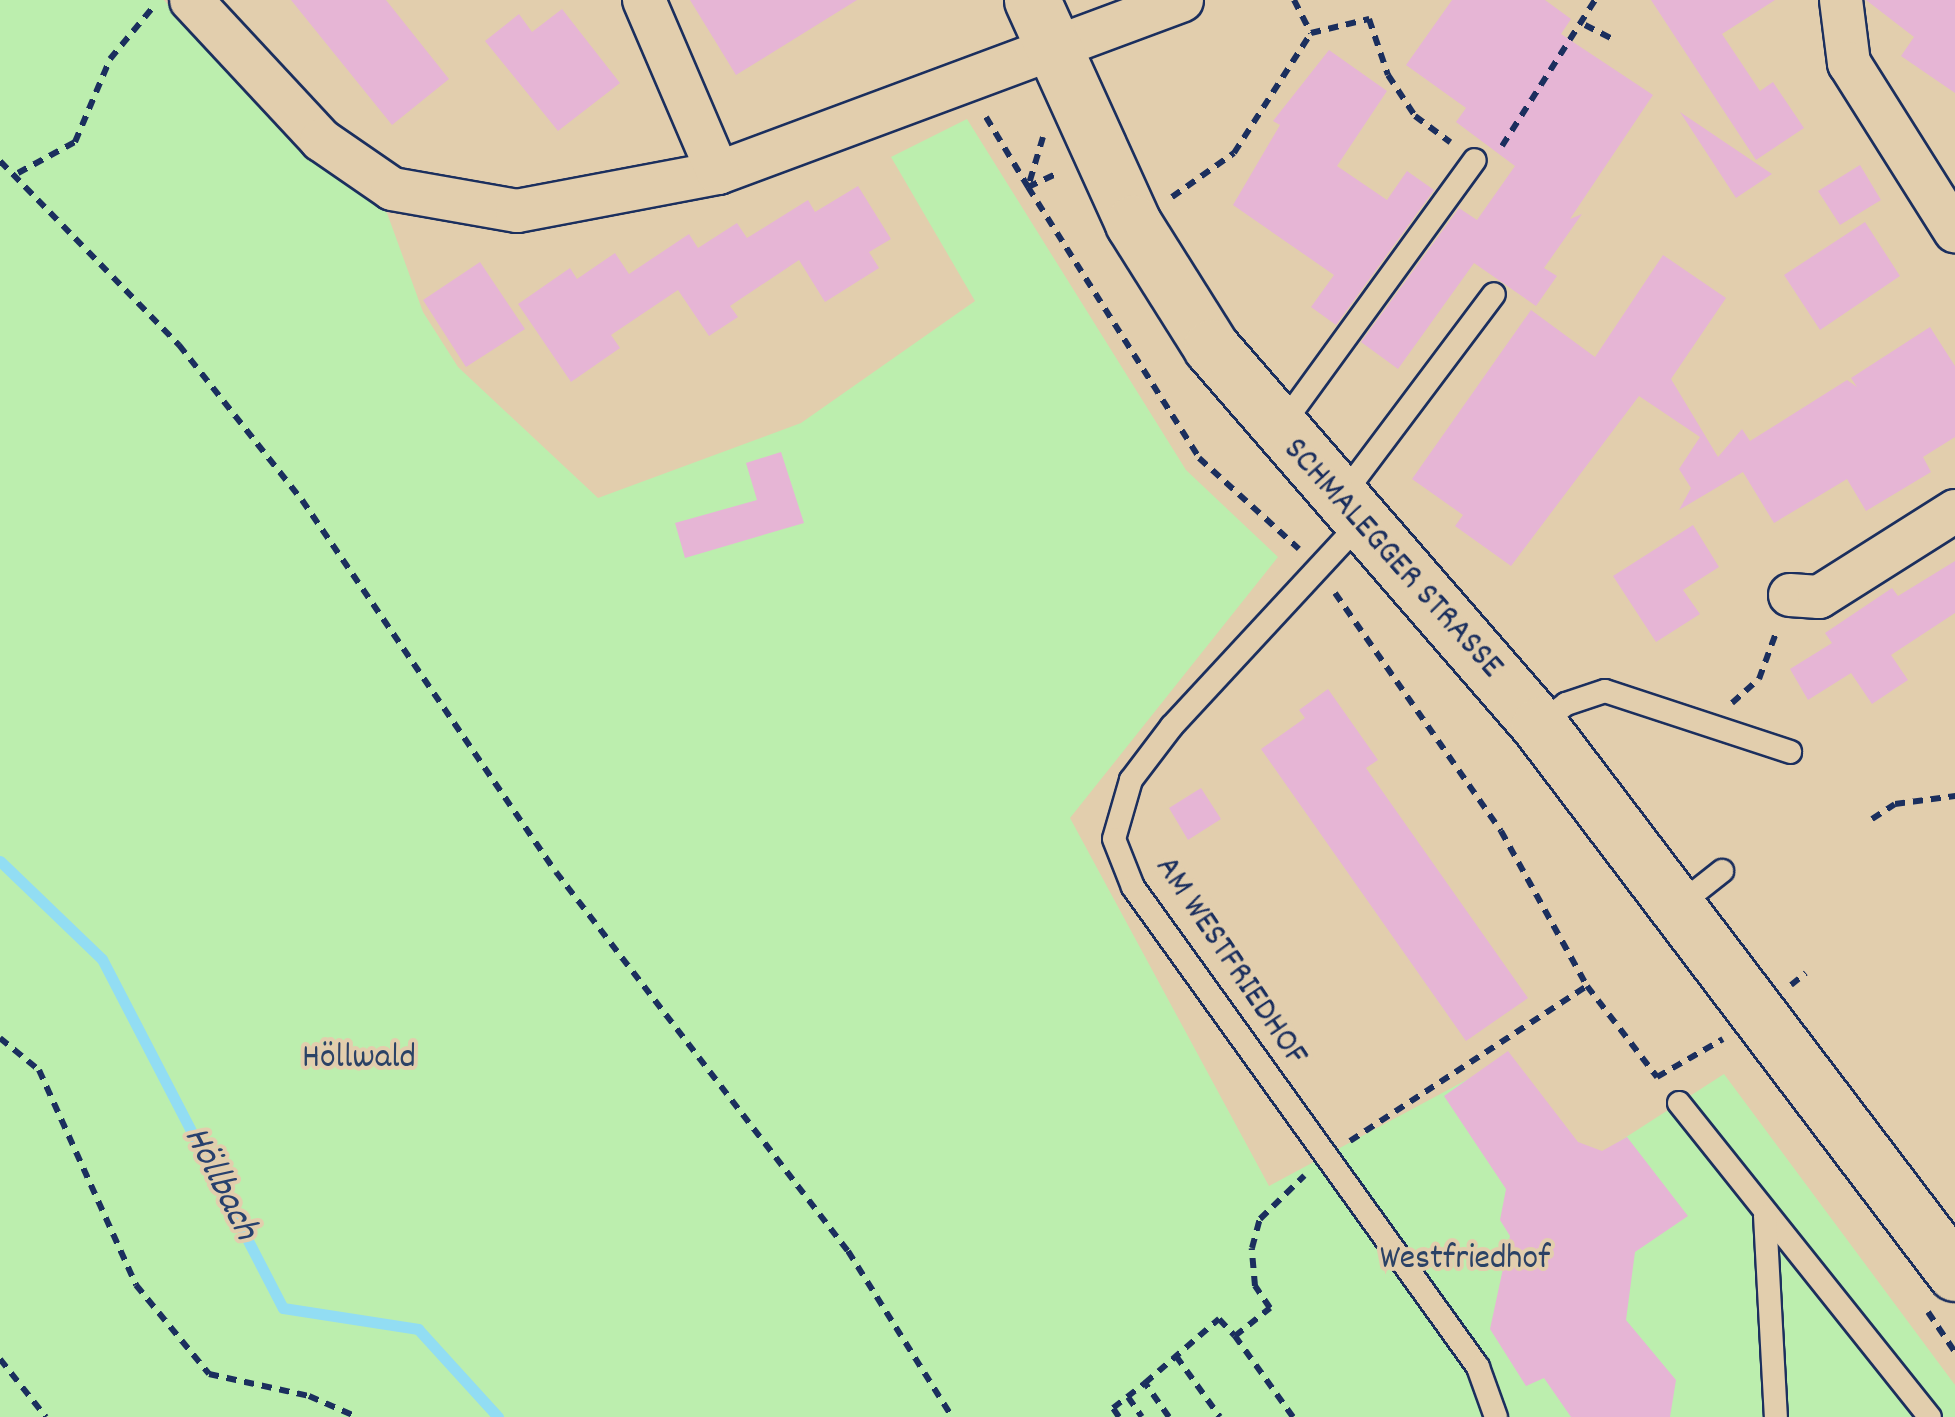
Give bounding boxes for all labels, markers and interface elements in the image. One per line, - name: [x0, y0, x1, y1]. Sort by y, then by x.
- street label: SCHMALEGGER STRASSE: [1273, 430, 1511, 688]
- street label: AM WESTFRIEDHOF: [1144, 849, 1316, 1075]
- park label: Höllwald: [302, 1038, 416, 1080]
- water label: Höllbach: [171, 1120, 267, 1248]
- park label: Westfriedhof: [1380, 1239, 1550, 1281]

